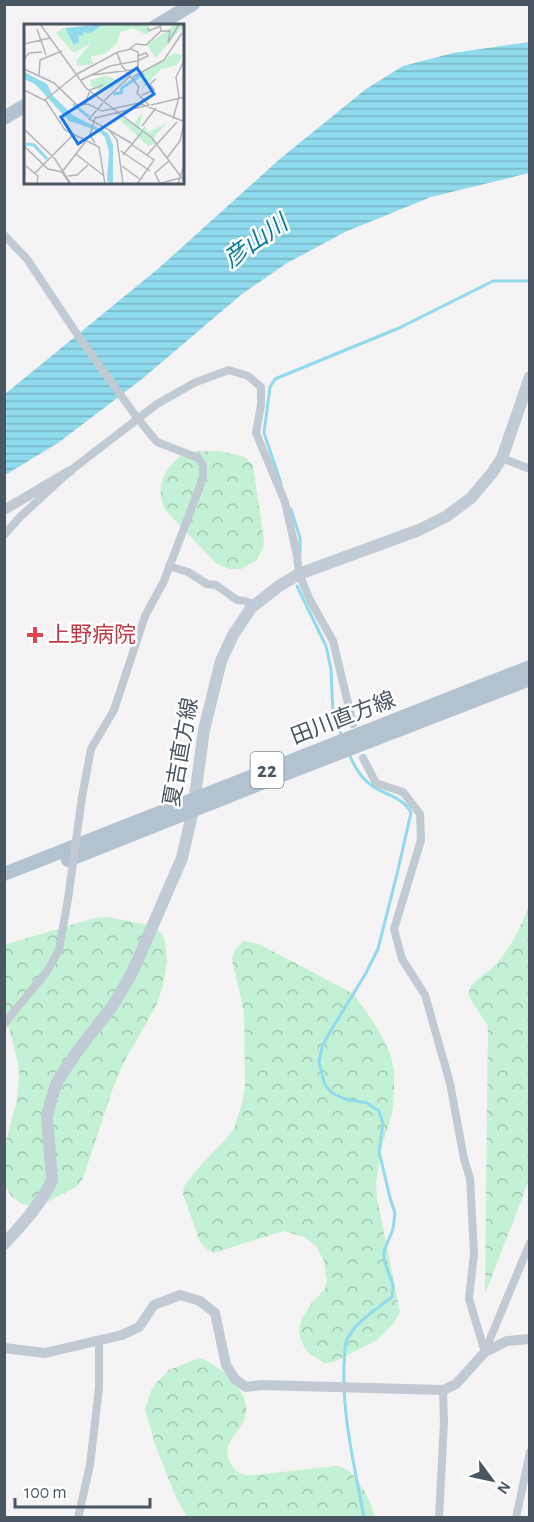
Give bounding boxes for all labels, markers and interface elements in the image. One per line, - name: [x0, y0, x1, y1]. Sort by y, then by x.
- inset map: [24, 24, 184, 184]
- water label: 彦山川: [218, 208, 295, 272]
- place label: 上野病院: [48, 623, 136, 646]
- marker: 上野病院: [26, 626, 44, 644]
- street label: 田川直方線: [287, 687, 398, 748]
- street label: 夏吉直方線: [160, 696, 201, 808]
- road number: 22: [250, 752, 284, 788]
- north arrow: [462, 1450, 522, 1510]
- scale bar: [15, 1471, 150, 1509]
- text: N: [494, 1479, 513, 1497]
- text: 100 m: [24, 1484, 67, 1502]

